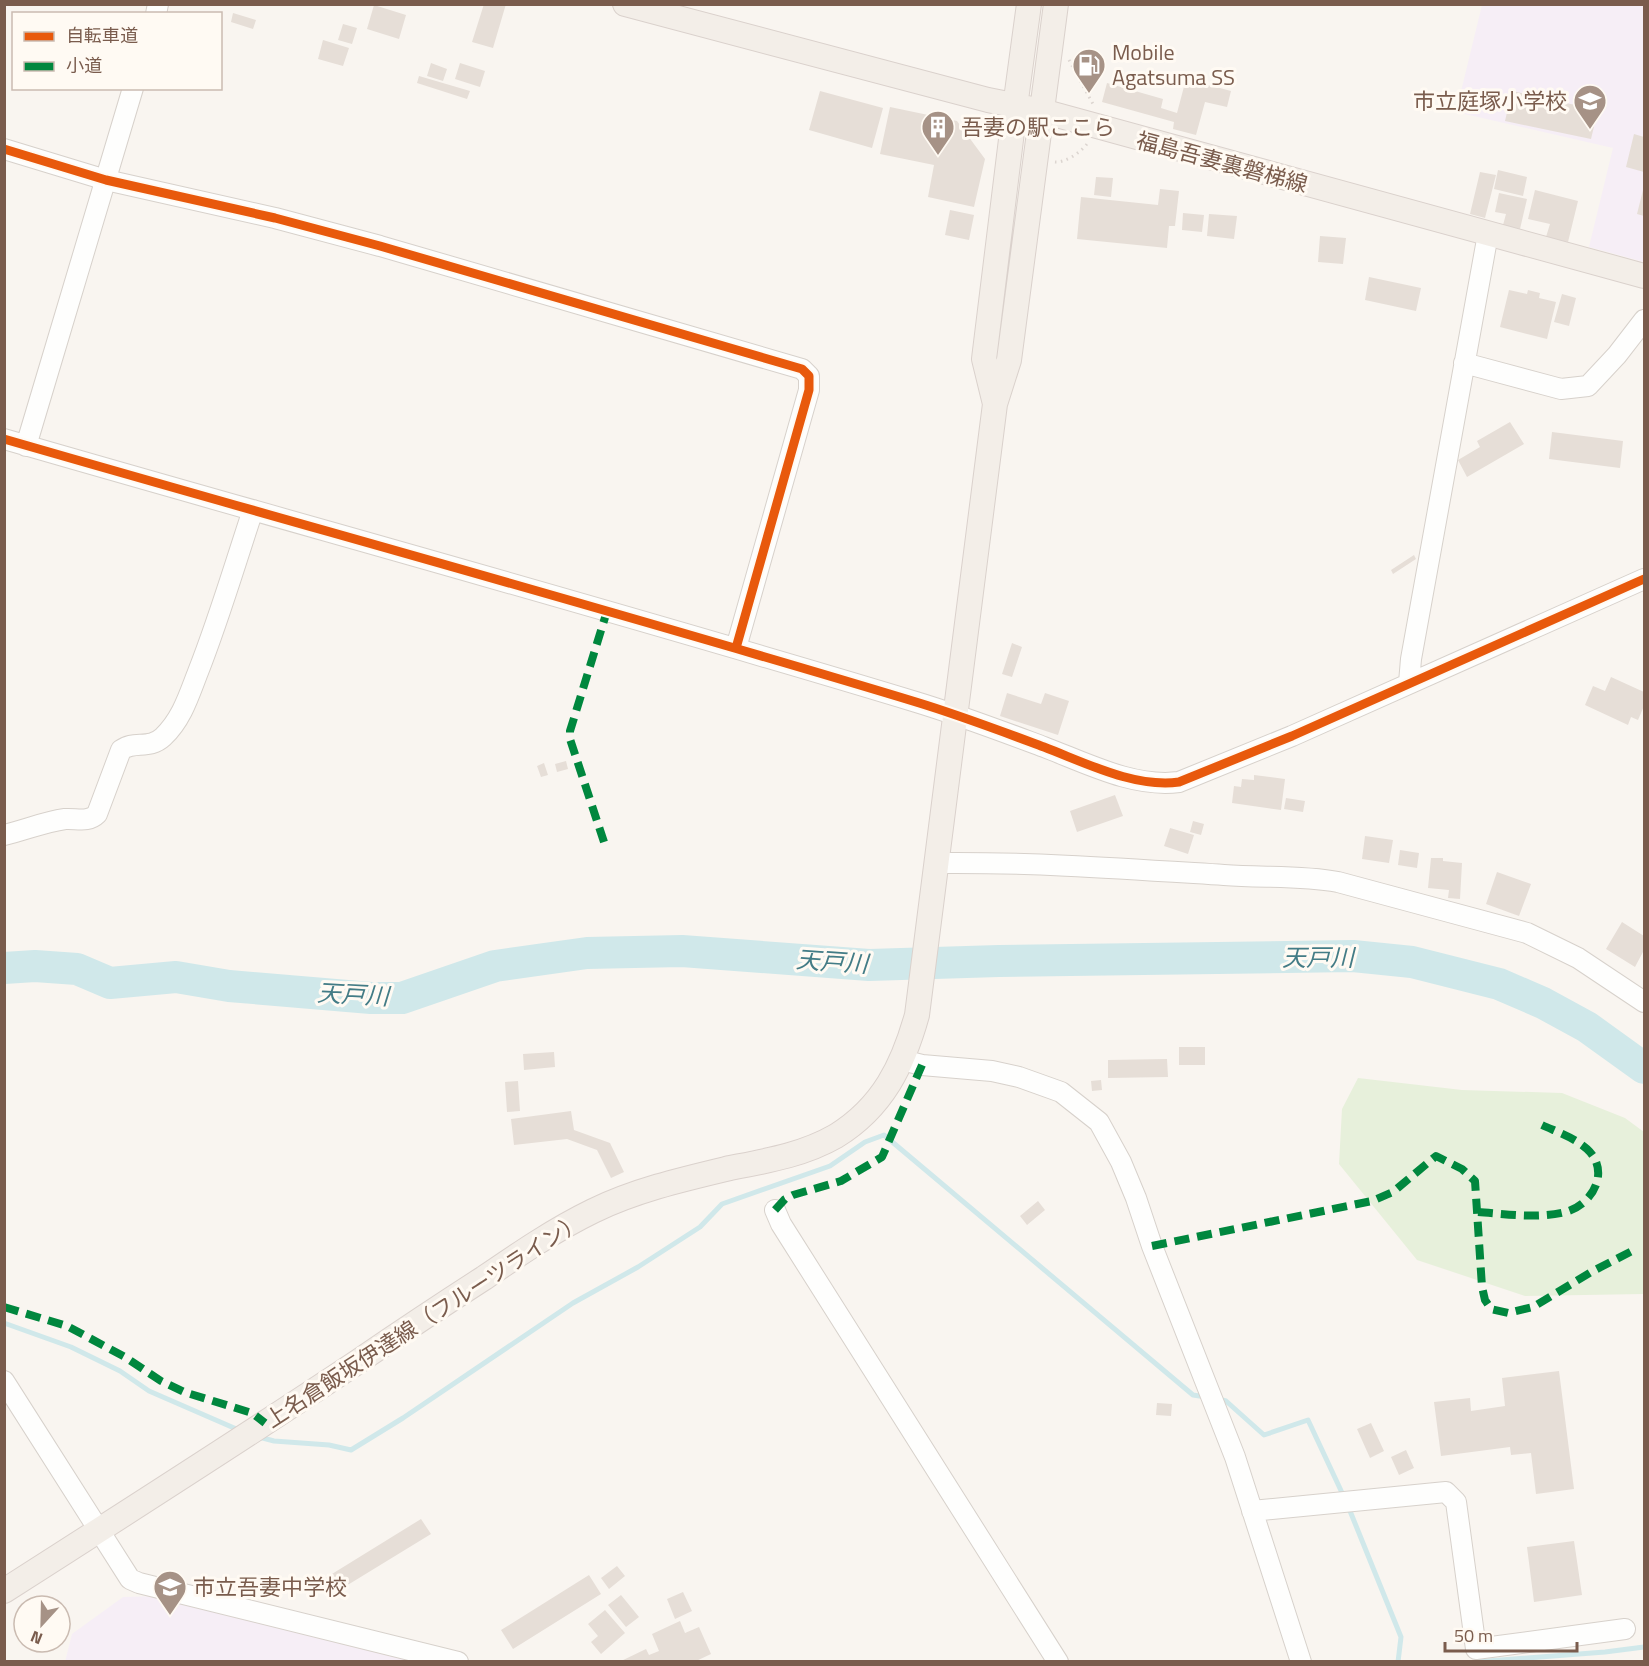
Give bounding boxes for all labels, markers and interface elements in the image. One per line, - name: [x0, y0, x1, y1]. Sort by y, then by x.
- legend: [12, 12, 222, 90]
- text: 自転車道: [66, 22, 138, 49]
- place label: Mobile Agatsuma SS: [1112, 35, 1235, 94]
- fuel station icon: Mobile Agatsuma SS: [1071, 47, 1107, 94]
- text: 小道: [66, 52, 102, 79]
- school or university icon: 市立庭塚小学校: [1572, 83, 1608, 130]
- place label: 市立庭塚小学校: [1413, 84, 1567, 118]
- building icon: 吾妻の駅ここら: [920, 109, 956, 156]
- place label: 吾妻の駅ここら: [961, 110, 1115, 144]
- street label: 福島吾妻裏磐梯線: [1133, 123, 1311, 201]
- water label: 天戸川: [1282, 939, 1357, 975]
- water label: 天戸川: [795, 941, 872, 982]
- water label: 天戸川: [316, 974, 393, 1014]
- street label: 上名倉飯坂伊達線（フルーツライン）: [258, 1204, 590, 1436]
- school or university icon: 市立吾妻中学校: [152, 1569, 188, 1616]
- place label: 市立吾妻中学校: [193, 1570, 347, 1604]
- north arrow: [12, 1594, 72, 1654]
- scale bar: [1445, 1615, 1577, 1653]
- text: 50 m: [1454, 1622, 1493, 1649]
- text: N: [27, 1625, 46, 1651]

